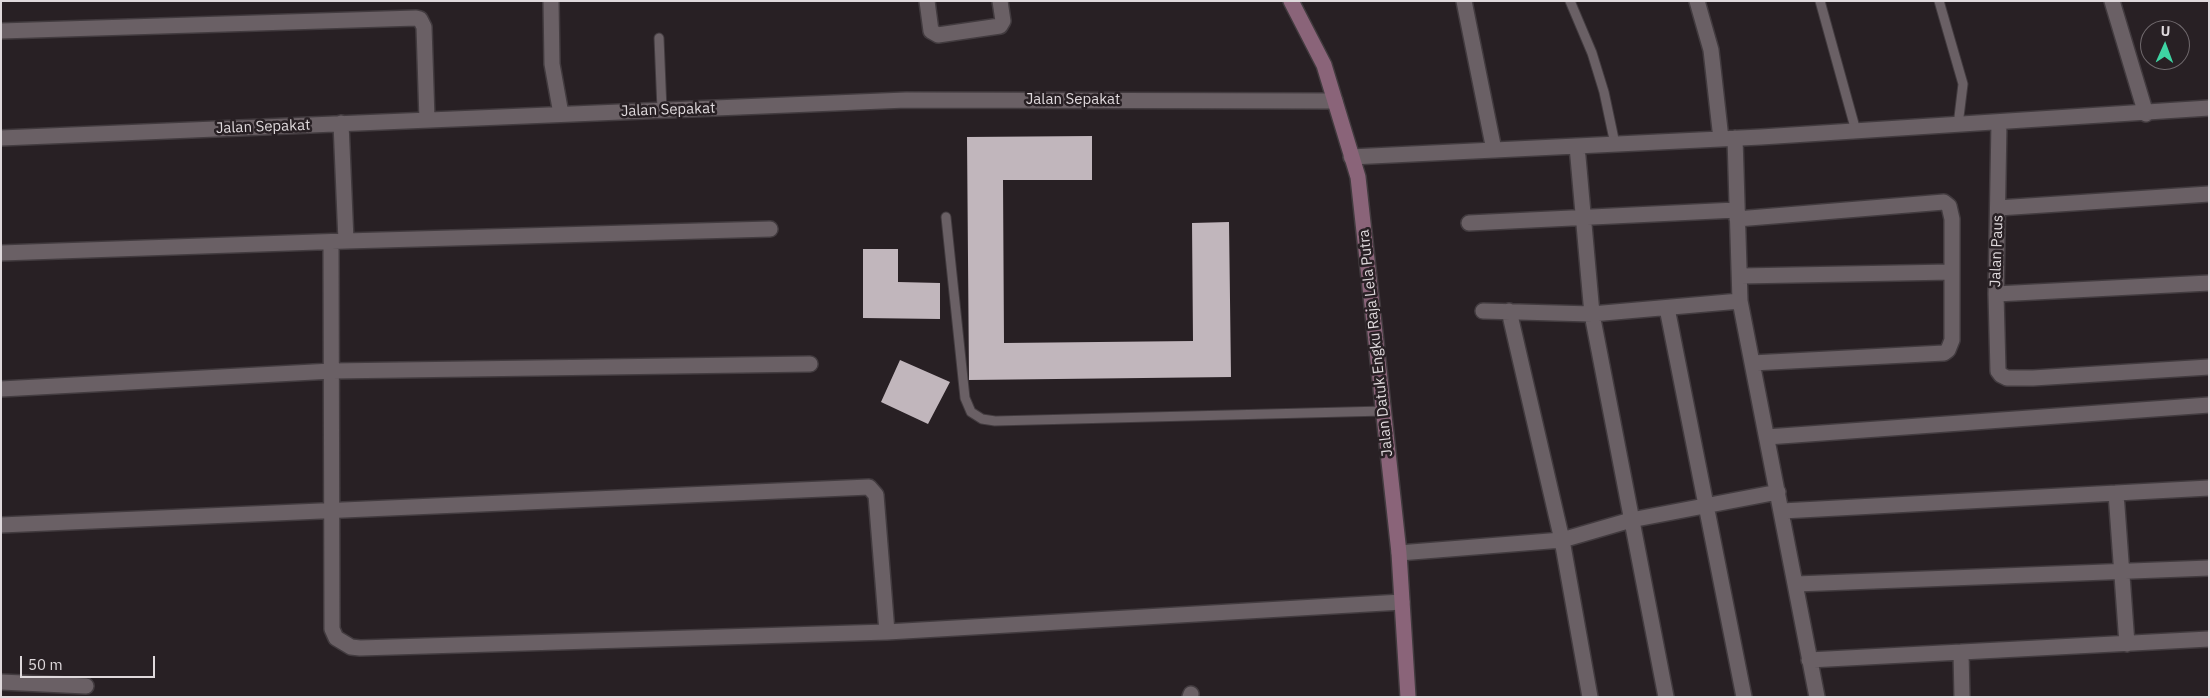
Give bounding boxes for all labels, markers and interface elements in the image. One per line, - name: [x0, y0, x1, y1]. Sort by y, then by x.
- north arrow: [2140, 20, 2190, 70]
- text: U: [2160, 22, 2171, 40]
- street label: Jalan Sepakat: [1026, 91, 1120, 109]
- street label: Jalan Sepakat: [620, 99, 716, 121]
- street label: Jalan Sepakat: [215, 116, 311, 138]
- street label: Jalan Paus: [1987, 214, 2007, 288]
- street label: Jalan Datuk Engku Raja Lela Putra: [1355, 228, 1397, 458]
- scale bar: [22, 646, 158, 678]
- text: 50 m: [28, 655, 63, 674]

